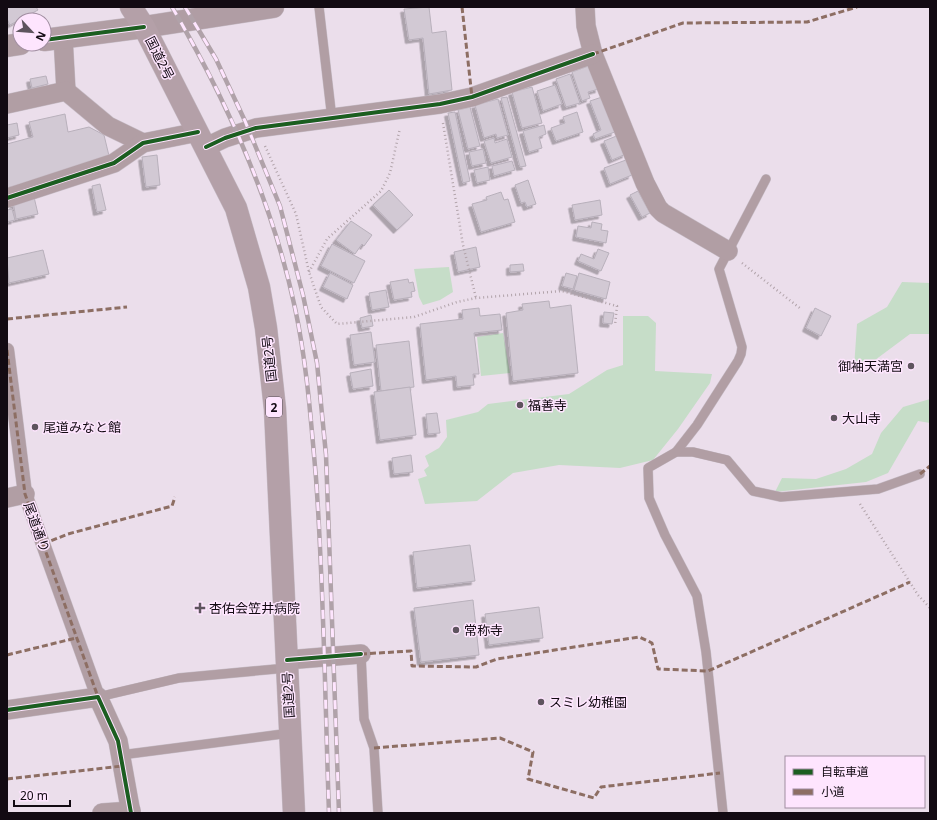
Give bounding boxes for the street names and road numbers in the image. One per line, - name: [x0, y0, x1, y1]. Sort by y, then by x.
- street label: 国道2号: [141, 33, 179, 83]
- street label: 国道2号: [258, 335, 280, 383]
- road number: 2: [266, 397, 282, 417]
- street label: 尾道通り: [20, 499, 54, 555]
- street label: 国道2号: [278, 671, 298, 719]

